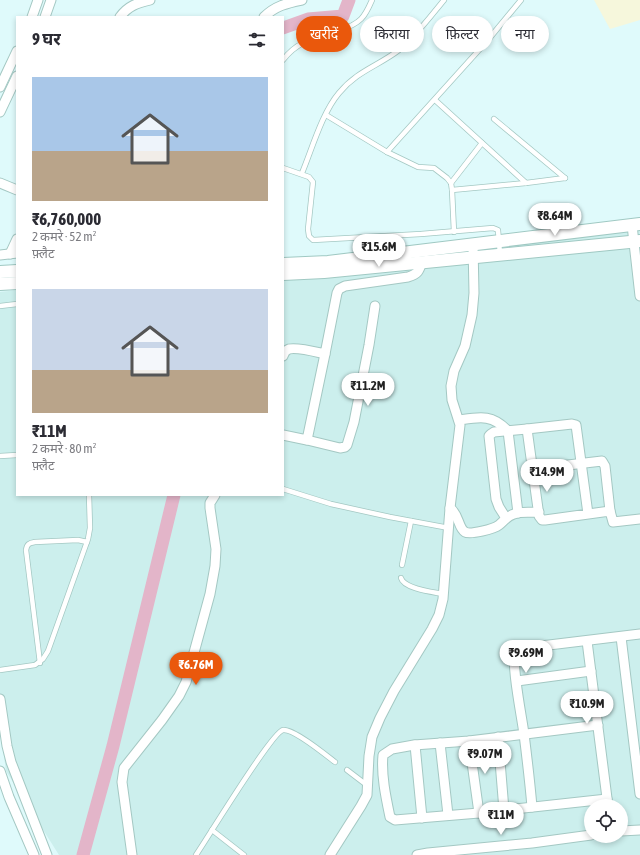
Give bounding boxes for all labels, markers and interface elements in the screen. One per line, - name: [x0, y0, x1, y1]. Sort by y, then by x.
- chip: खरीदें: [296, 16, 352, 52]
- chip: किराया: [360, 16, 424, 52]
- chip: फ़िल्टर: [432, 16, 493, 52]
- chip: नया: [501, 16, 549, 52]
- text: 9 घर: [32, 29, 61, 49]
- icon: filters: [246, 29, 268, 51]
- icon: home: [114, 103, 186, 175]
- pin: ₹8.64M: [522, 203, 588, 237]
- text: ₹8.64M: [538, 208, 572, 223]
- text: ₹6,760,000: [32, 209, 101, 229]
- text: 2 कमरे · 52 m²: [32, 229, 96, 244]
- pin: ₹15.6M: [346, 234, 412, 268]
- text: ₹15.6M: [362, 239, 396, 254]
- text: फ़्लैट: [32, 246, 55, 261]
- icon: home: [114, 315, 186, 387]
- pin: ₹11.2M: [335, 373, 401, 407]
- text: ₹11.2M: [351, 378, 385, 393]
- text: ₹11M: [32, 421, 67, 441]
- text: 2 कमरे · 80 m²: [32, 441, 96, 456]
- text: फ़्लैट: [32, 458, 55, 473]
- pin: ₹14.9M: [514, 459, 580, 493]
- text: ₹14.9M: [530, 464, 564, 479]
- pin: ₹9.69M: [493, 640, 559, 674]
- text: ₹9.69M: [509, 645, 543, 660]
- pin: ₹6.76M: [163, 652, 229, 686]
- text: ₹6.76M: [179, 657, 213, 672]
- pin: ₹10.9M: [554, 691, 620, 725]
- text: ₹10.9M: [570, 696, 604, 711]
- pin: ₹9.07M: [452, 741, 518, 775]
- text: ₹9.07M: [468, 746, 502, 761]
- map controls: [584, 799, 628, 843]
- button: locate: [584, 799, 628, 843]
- pin: ₹11M: [477, 802, 525, 836]
- text: ₹11M: [488, 807, 514, 822]

